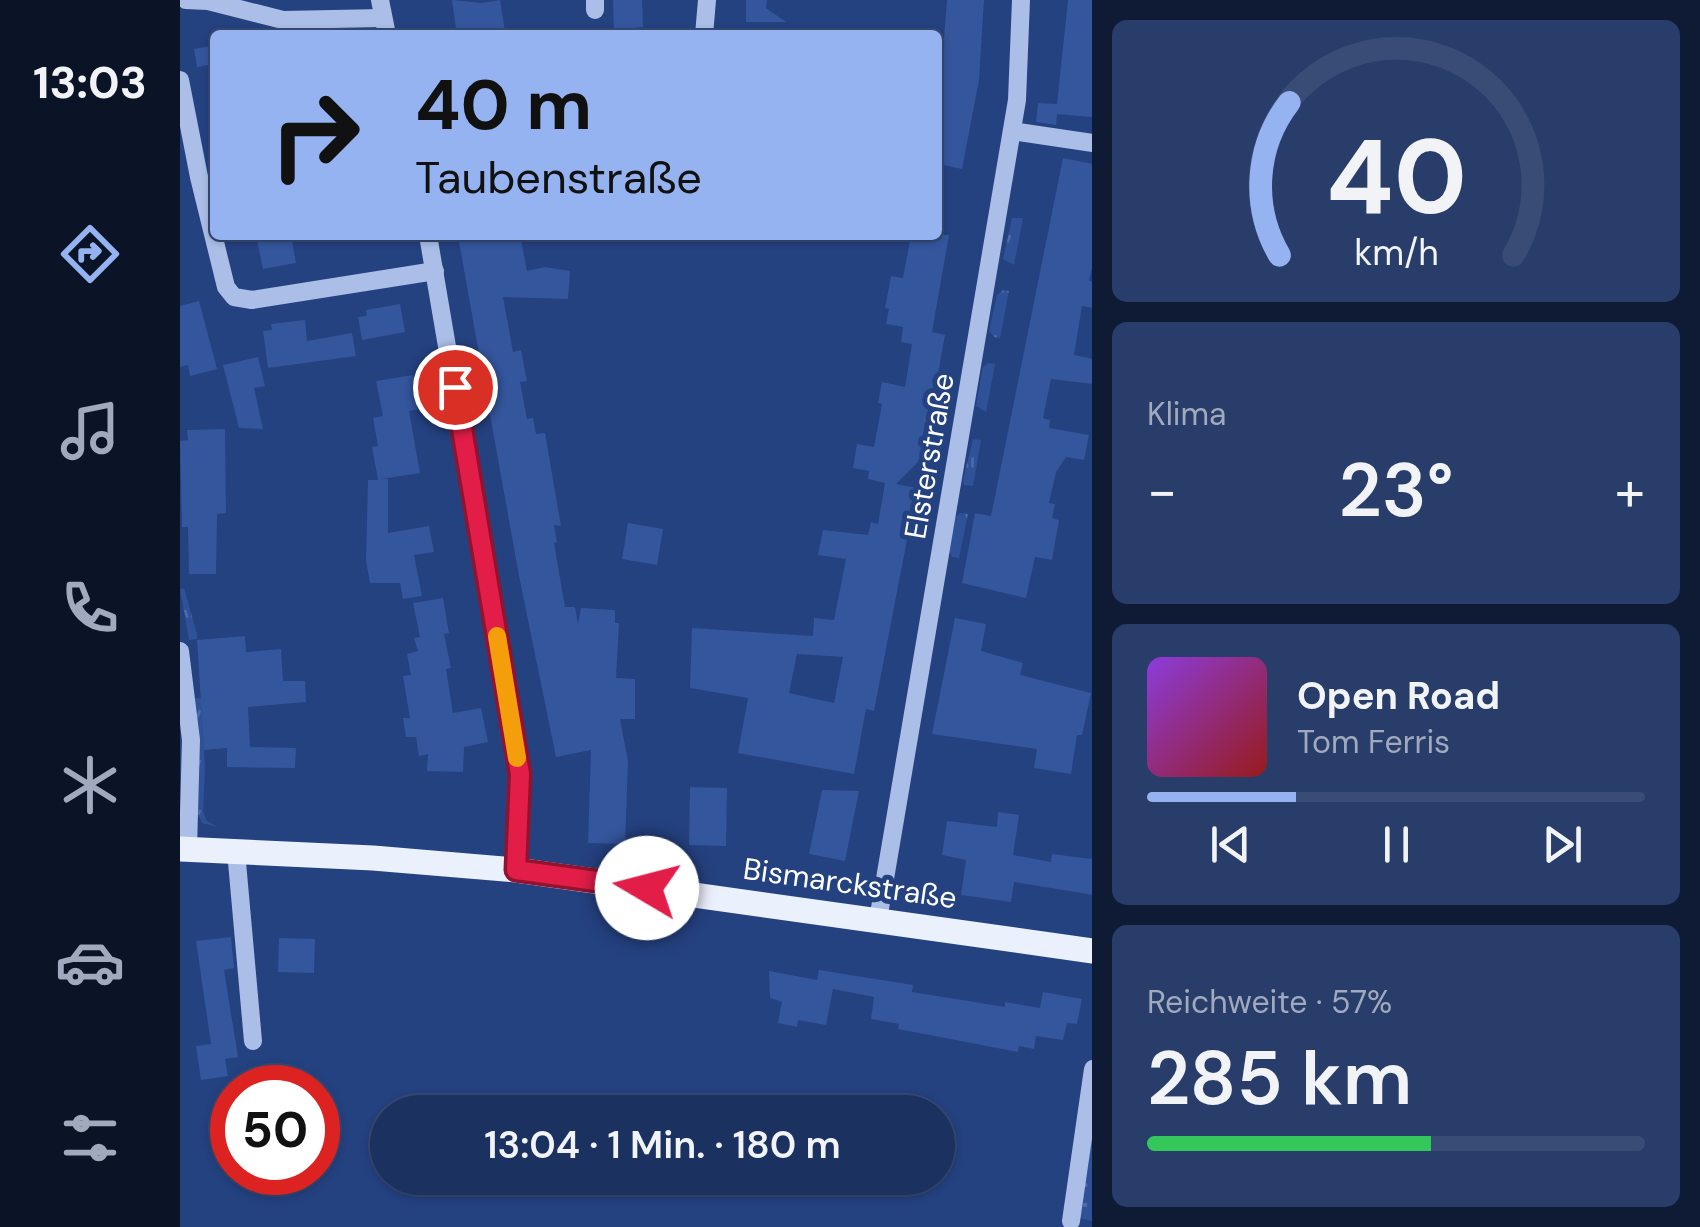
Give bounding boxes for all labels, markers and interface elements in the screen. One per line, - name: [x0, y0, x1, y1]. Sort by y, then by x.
- text: 13:03: [33, 53, 147, 112]
- text: 40 m: [415, 60, 592, 151]
- icon: right: [250, 70, 380, 200]
- text: 40: [1326, 110, 1466, 245]
- text: Taubenstraße: [415, 148, 702, 207]
- icon: directions: [55, 219, 125, 289]
- text: km/h: [1354, 230, 1438, 276]
- pin: [413, 345, 498, 430]
- icon: arrive: [428, 360, 483, 415]
- street label: Elsterstraße: [895, 370, 963, 542]
- text: Klima: [1147, 393, 1226, 435]
- icon: music: [55, 396, 125, 466]
- text: 23°: [1339, 442, 1453, 539]
- text: −: [1147, 455, 1177, 527]
- text: +: [1615, 455, 1645, 527]
- icon: phone: [55, 573, 125, 643]
- text: Open Road: [1297, 671, 1500, 721]
- text: Tom Ferris: [1297, 721, 1450, 763]
- icon: climate: [55, 750, 125, 820]
- icon: previous: [1203, 817, 1258, 872]
- icon: pause: [1369, 817, 1424, 872]
- icon: next: [1535, 817, 1590, 872]
- position arrow: [595, 836, 699, 940]
- street label: Bismarckstraße: [741, 849, 959, 917]
- icon: car: [55, 927, 125, 997]
- text: Reichweite · 57%: [1147, 981, 1392, 1023]
- text: 285 km: [1147, 1030, 1412, 1127]
- speed limit sign: 50: [210, 1065, 340, 1195]
- icon: filters: [55, 1103, 125, 1173]
- text: 13:04 · 1 Min. · 180 m: [484, 1120, 841, 1170]

